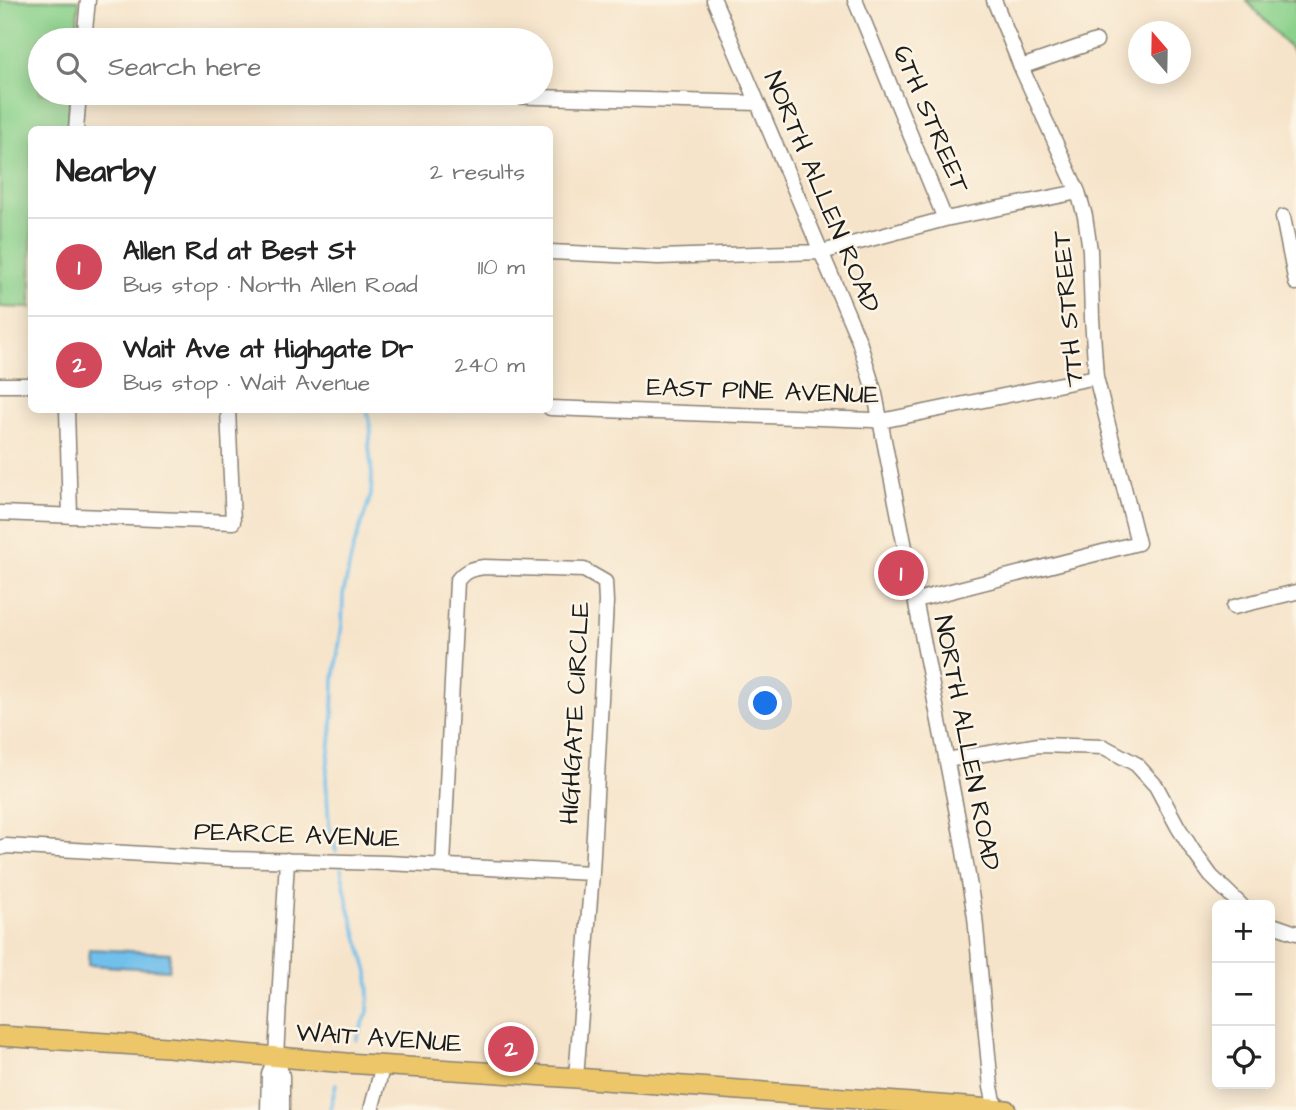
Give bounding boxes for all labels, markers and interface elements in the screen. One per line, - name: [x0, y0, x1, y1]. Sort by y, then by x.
- north arrow: [1128, 21, 1191, 84]
- search box: [28, 28, 553, 105]
- street label: 6TH STREET: [884, 40, 979, 199]
- icon: search: [52, 48, 90, 86]
- text: Search here: [108, 49, 261, 85]
- street label: NORTH ALLEN ROAD: [755, 66, 889, 318]
- text: Nearby: [56, 151, 156, 193]
- text: 2 results: [430, 156, 525, 188]
- street label: 7TH STREET: [1043, 229, 1093, 389]
- text: Allen Rd at Best St: [123, 233, 355, 269]
- text: 1: [78, 251, 80, 283]
- text: 110 m: [477, 251, 525, 283]
- text: Bus stop · North Allen Road: [123, 269, 418, 301]
- text: Wait Ave at Highgate Dr: [123, 331, 413, 367]
- text: 2: [72, 349, 86, 381]
- text: 240 m: [455, 349, 525, 381]
- text: Bus stop · Wait Avenue: [123, 367, 370, 399]
- street label: EAST PINE AVENUE: [646, 369, 880, 413]
- pin: 1: [878, 547, 924, 599]
- street label: HIGHGATE CIRCLE: [551, 601, 599, 825]
- street label: NORTH ALLEN ROAD: [925, 613, 1009, 874]
- your location: [748, 686, 782, 720]
- street label: PEARCE AVENUE: [193, 813, 401, 857]
- map controls: [1212, 900, 1275, 1089]
- button: +: [1212, 900, 1275, 963]
- button: −: [1212, 963, 1275, 1026]
- street label: WAIT AVENUE: [295, 1014, 463, 1062]
- pin: 2: [488, 1023, 534, 1075]
- button: locate: [1212, 1026, 1275, 1089]

